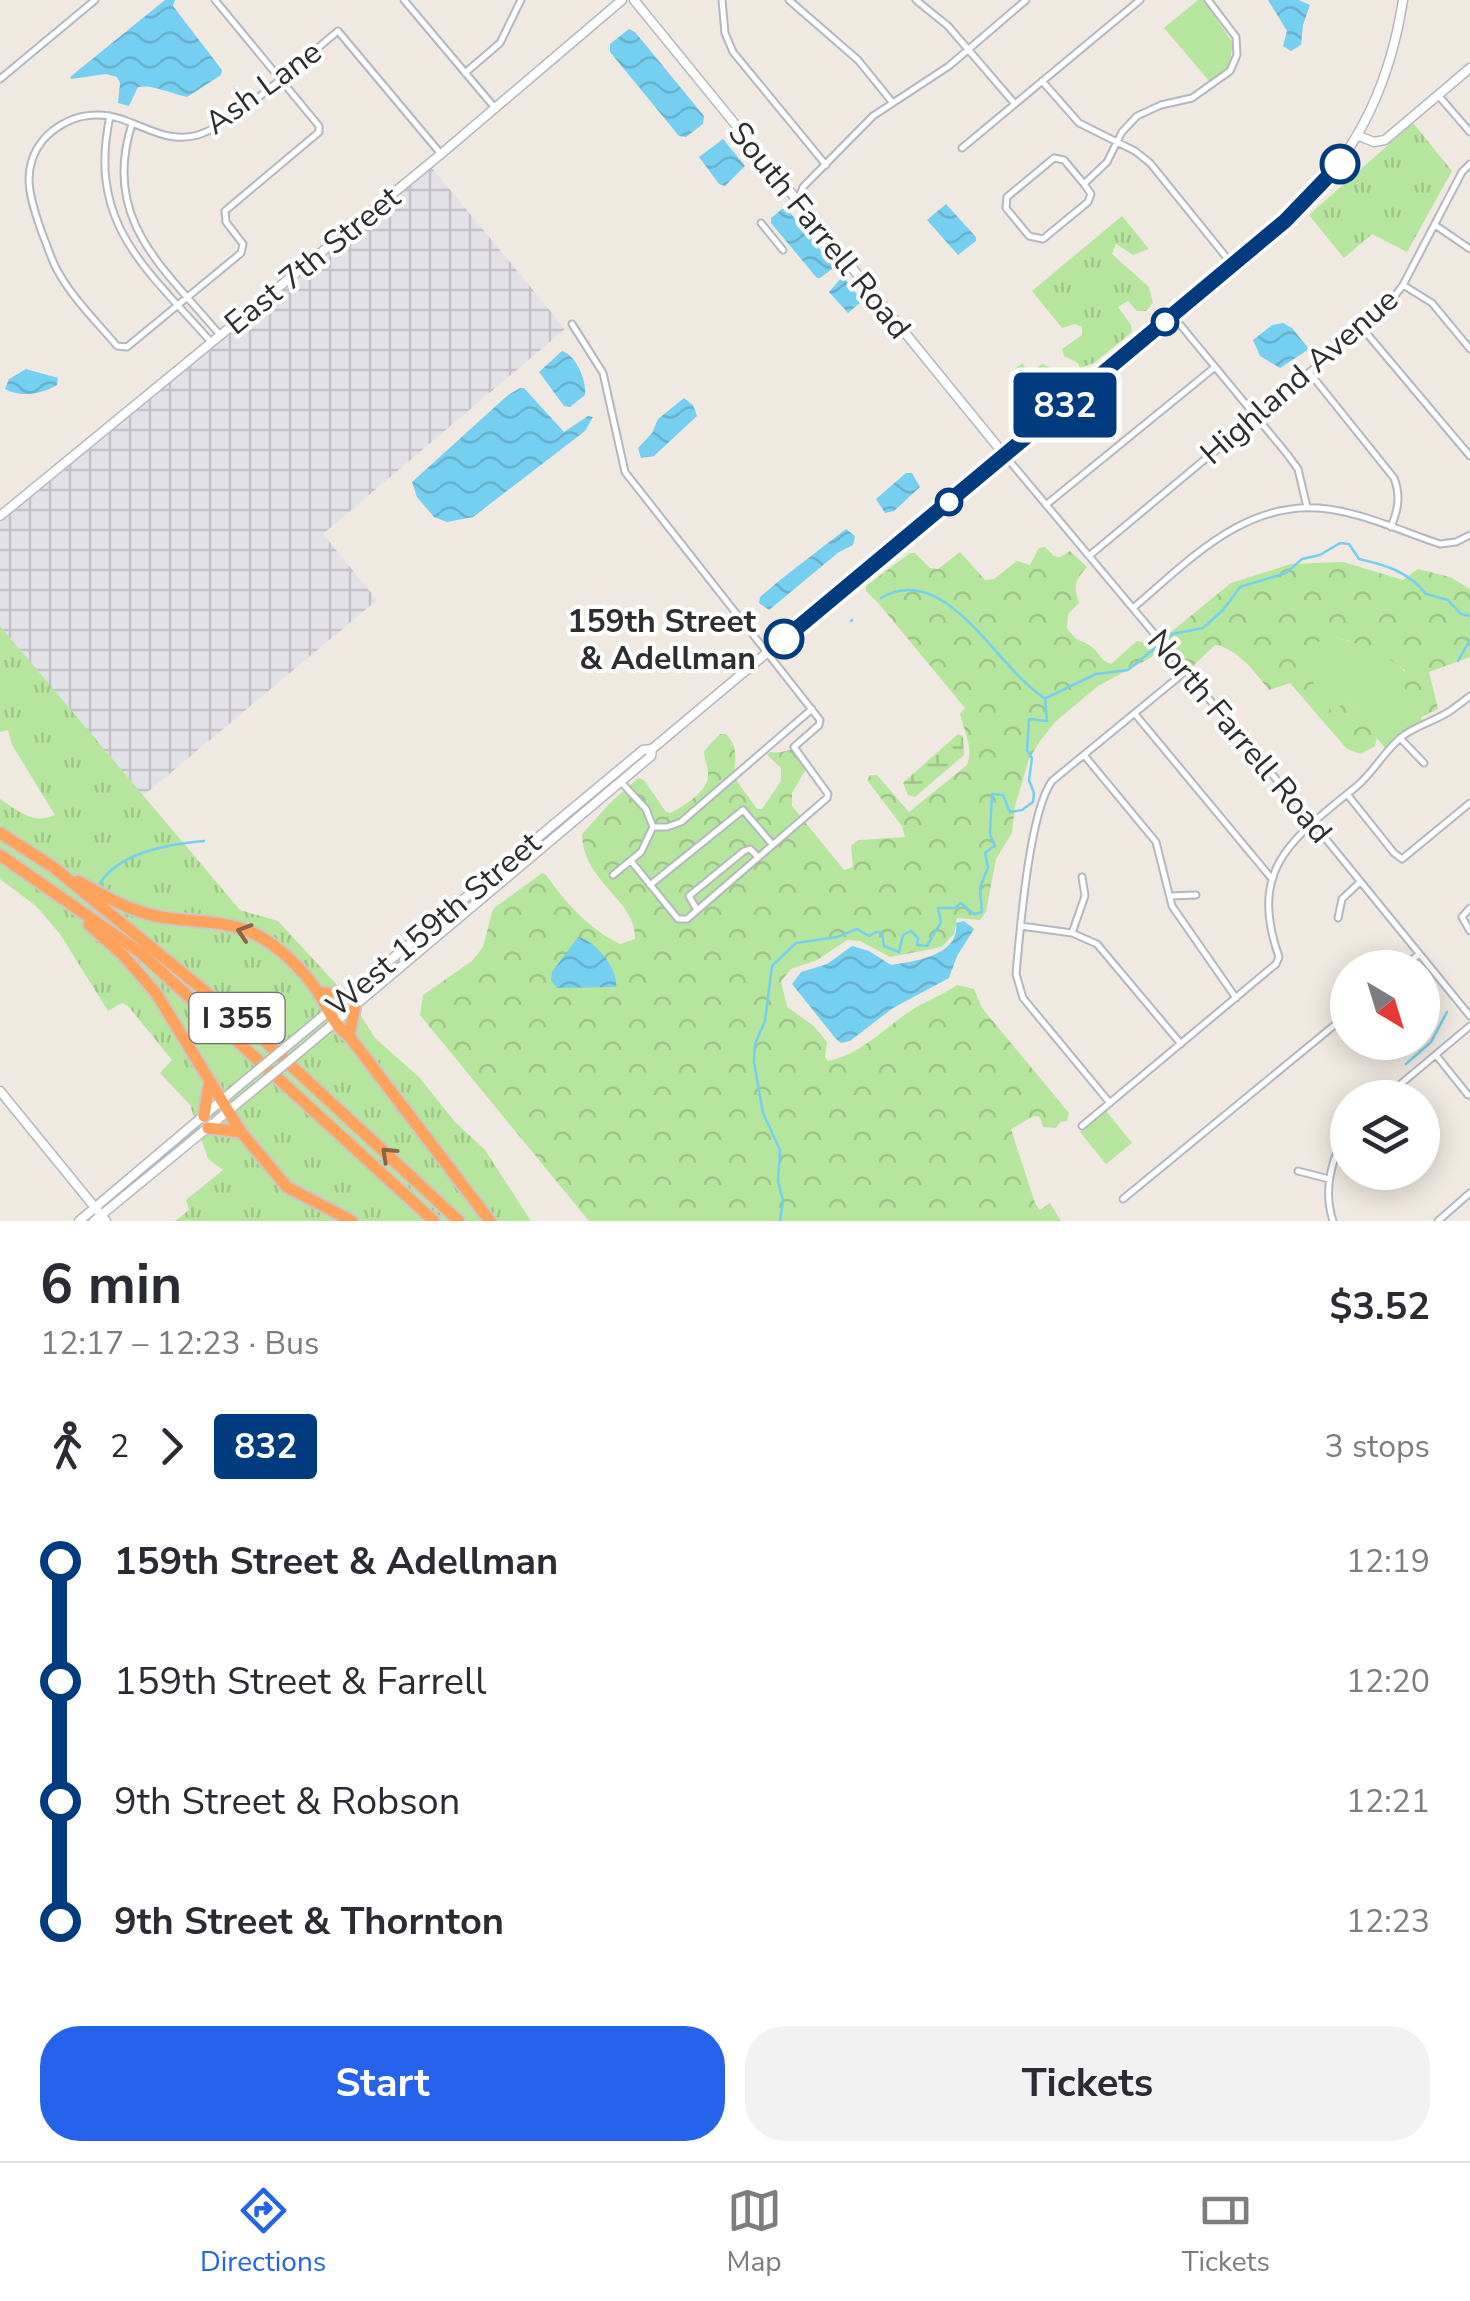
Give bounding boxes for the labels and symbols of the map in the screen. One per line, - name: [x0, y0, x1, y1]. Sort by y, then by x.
- street label: Ash Lane: [196, 30, 330, 144]
- street label: South Farrell Road: [719, 113, 921, 348]
- unlabelled marker: [1321, 145, 1359, 183]
- street label: East 7th Street: [216, 176, 410, 344]
- street label: Highland Avenue: [1191, 278, 1407, 474]
- unlabelled marker: [1152, 309, 1178, 335]
- line badge: 832: [1008, 372, 1122, 438]
- unlabelled marker: [936, 489, 962, 515]
- place label: 159th Street & Adellman: [567, 600, 757, 680]
- marker: 159th Street & Adellman: [765, 620, 803, 658]
- street label: North Farrell Road: [1137, 620, 1342, 852]
- street label: West 159th Street: [317, 821, 550, 1027]
- one-way arrow: [236, 923, 253, 943]
- north arrow: [1330, 950, 1440, 1060]
- road number: I 355: [190, 993, 284, 1043]
- one-way arrow: [381, 1148, 400, 1166]

